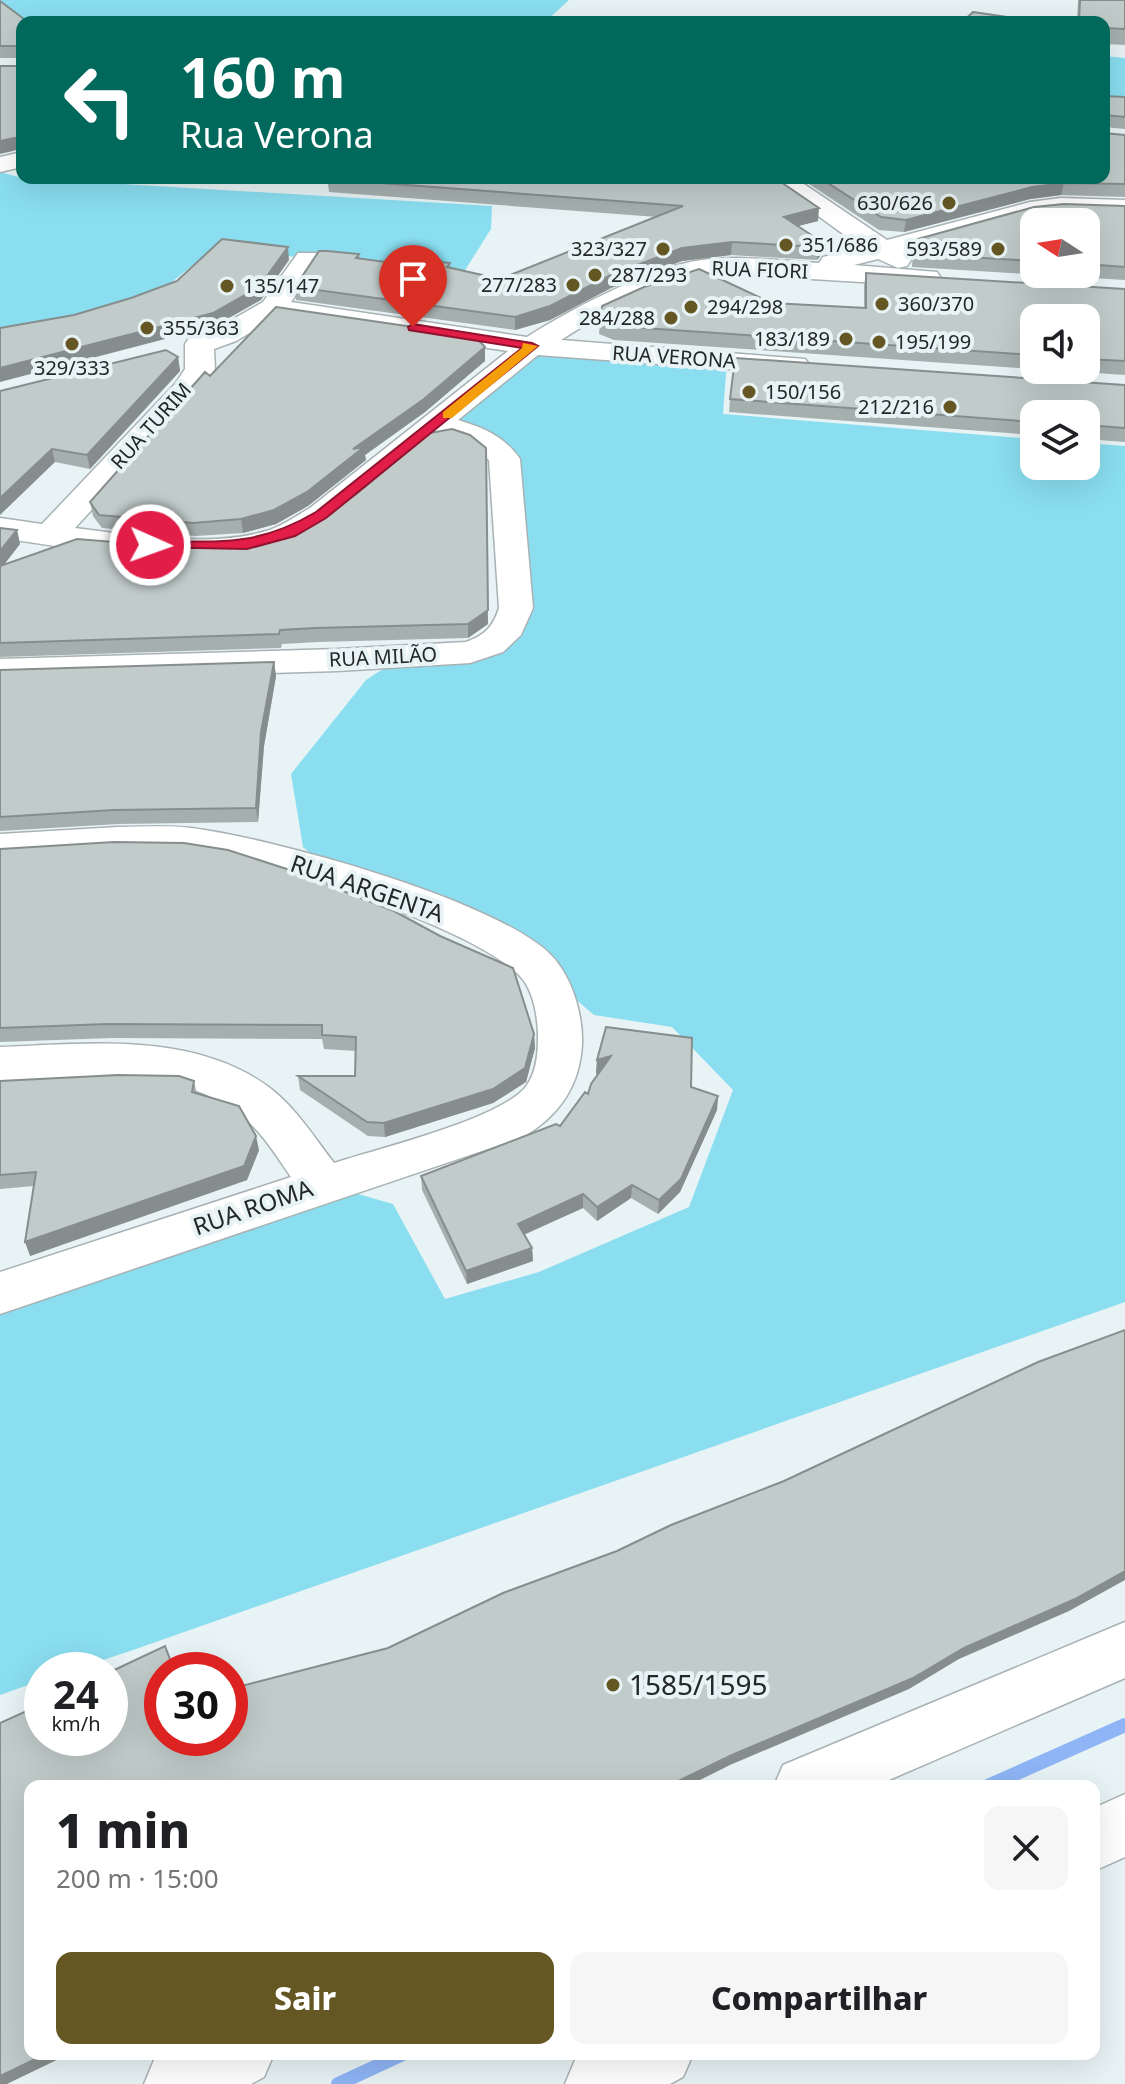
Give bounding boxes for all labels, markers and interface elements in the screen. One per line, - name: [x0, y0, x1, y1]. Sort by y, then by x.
- text: 160 m: [180, 38, 345, 114]
- icon: left: [48, 48, 152, 152]
- text: Rua Verona: [180, 110, 374, 159]
- place label: 630/626: [857, 189, 933, 216]
- marker: 630/626: [940, 194, 958, 212]
- north arrow: [1020, 208, 1100, 288]
- map controls: [1020, 208, 1100, 480]
- place label: 351/686: [802, 231, 878, 258]
- place label: 323/327: [571, 235, 647, 262]
- place label: 593/589: [906, 235, 982, 262]
- marker: 351/686: [777, 236, 795, 254]
- marker: 323/327: [654, 240, 672, 258]
- marker: 593/589: [989, 240, 1007, 258]
- pin: [379, 245, 447, 327]
- street label: RUA FIORI: [711, 254, 809, 285]
- icon: arrive: [391, 257, 435, 301]
- place label: 287/293: [611, 261, 687, 288]
- marker: 287/293: [586, 266, 604, 284]
- place label: 277/283: [481, 271, 557, 298]
- place label: 135/147: [243, 272, 319, 299]
- marker: 277/283: [564, 276, 582, 294]
- marker: 135/147: [218, 277, 236, 295]
- place label: 360/370: [898, 290, 974, 317]
- place label: 294/298: [707, 293, 783, 320]
- marker: 360/370: [873, 295, 891, 313]
- marker: 294/298: [682, 298, 700, 316]
- place label: 284/288: [579, 304, 655, 331]
- button: sound: [1020, 304, 1100, 384]
- marker: 284/288: [662, 309, 680, 327]
- place label: 355/363: [163, 314, 239, 341]
- marker: 355/363: [138, 319, 156, 337]
- place label: 183/189: [754, 325, 830, 352]
- place label: 195/199: [895, 328, 971, 355]
- marker: 183/189: [837, 330, 855, 348]
- marker: 195/199: [870, 333, 888, 351]
- marker: 329/333: [63, 335, 81, 353]
- street label: RUA VERONA: [611, 339, 737, 374]
- place label: 329/333: [34, 354, 110, 381]
- street label: RUA TURIM: [104, 377, 197, 475]
- place label: 150/156: [765, 378, 841, 405]
- marker: 150/156: [740, 383, 758, 401]
- place label: 212/216: [858, 393, 934, 420]
- marker: 212/216: [941, 398, 959, 416]
- button: layers: [1020, 400, 1100, 480]
- position arrow: [108, 503, 192, 587]
- street label: RUA MILÃO: [328, 640, 438, 673]
- street label: RUA ARGENTA: [286, 846, 449, 929]
- street label: RUA ROMA: [188, 1170, 317, 1242]
- speed limit sign: 30: [144, 1652, 248, 1756]
- place label: 1585/1595: [629, 1665, 768, 1703]
- text: 24: [53, 1666, 99, 1721]
- marker: 1585/1595: [604, 1676, 622, 1694]
- text: km/h: [51, 1710, 101, 1737]
- text: 1 min: [56, 1797, 190, 1862]
- button: close: [984, 1806, 1068, 1890]
- text: 200 m · 15:00: [56, 1860, 219, 1896]
- button: Sair: [56, 1952, 554, 2044]
- button: Compartilhar: [570, 1952, 1068, 2044]

